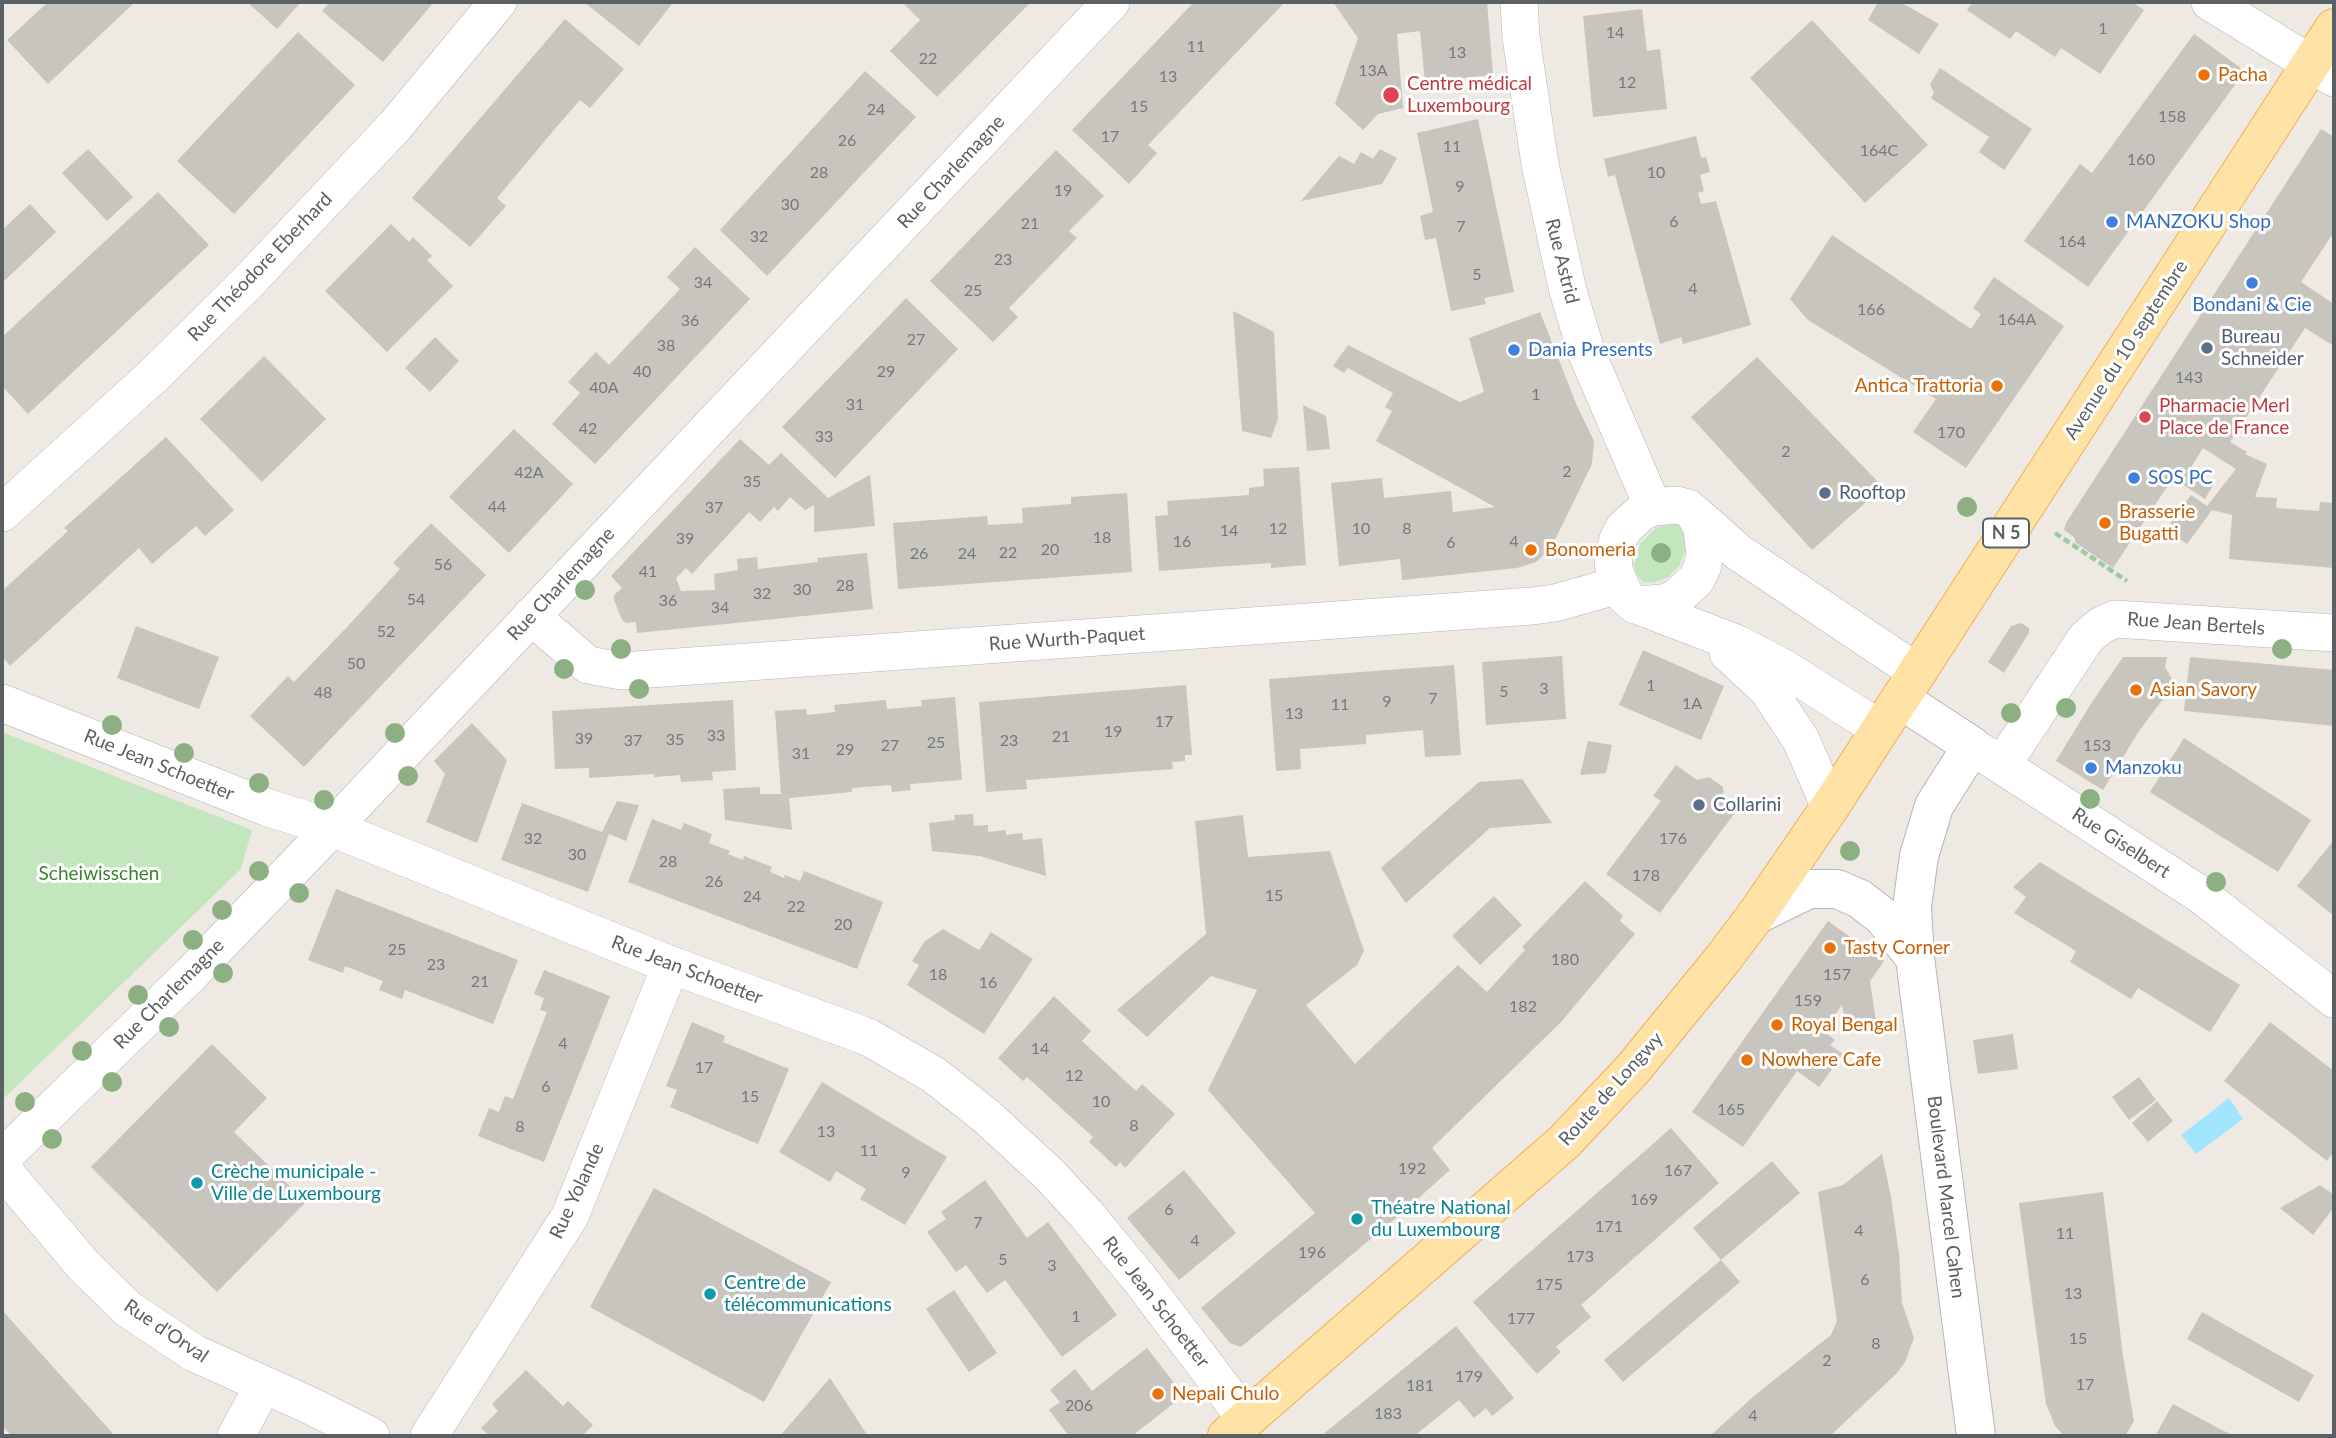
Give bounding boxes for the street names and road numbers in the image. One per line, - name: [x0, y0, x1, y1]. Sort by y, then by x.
- street label: Rue Charlemagne: [893, 111, 1009, 233]
- street label: Rue Théodore Eberhard: [183, 188, 337, 346]
- street label: Rue Astrid: [1540, 216, 1584, 306]
- street label: Avenue du 10 septembre: [2059, 256, 2193, 444]
- road number: N 5: [1983, 518, 2029, 548]
- street label: Rue Charlemagne: [503, 523, 619, 645]
- street label: Rue Jean Bertels: [2126, 608, 2266, 640]
- street label: Rue Wurth-Paquet: [988, 622, 1146, 656]
- street label: Rue Jean Schoetter: [80, 724, 238, 806]
- street label: Rue Giselbert: [2068, 803, 2174, 883]
- street label: Rue Jean Schoetter: [608, 931, 766, 1009]
- street label: Rue Charlemagne: [109, 934, 229, 1054]
- street label: Route de Longwy: [1554, 1028, 1668, 1150]
- street label: Boulevard Marcel Cahen: [1922, 1094, 1970, 1300]
- street label: Rue Yolande: [545, 1140, 609, 1242]
- street label: Rue Jean Schoetter: [1098, 1232, 1214, 1372]
- street label: Rue d'Orval: [119, 1294, 213, 1368]

